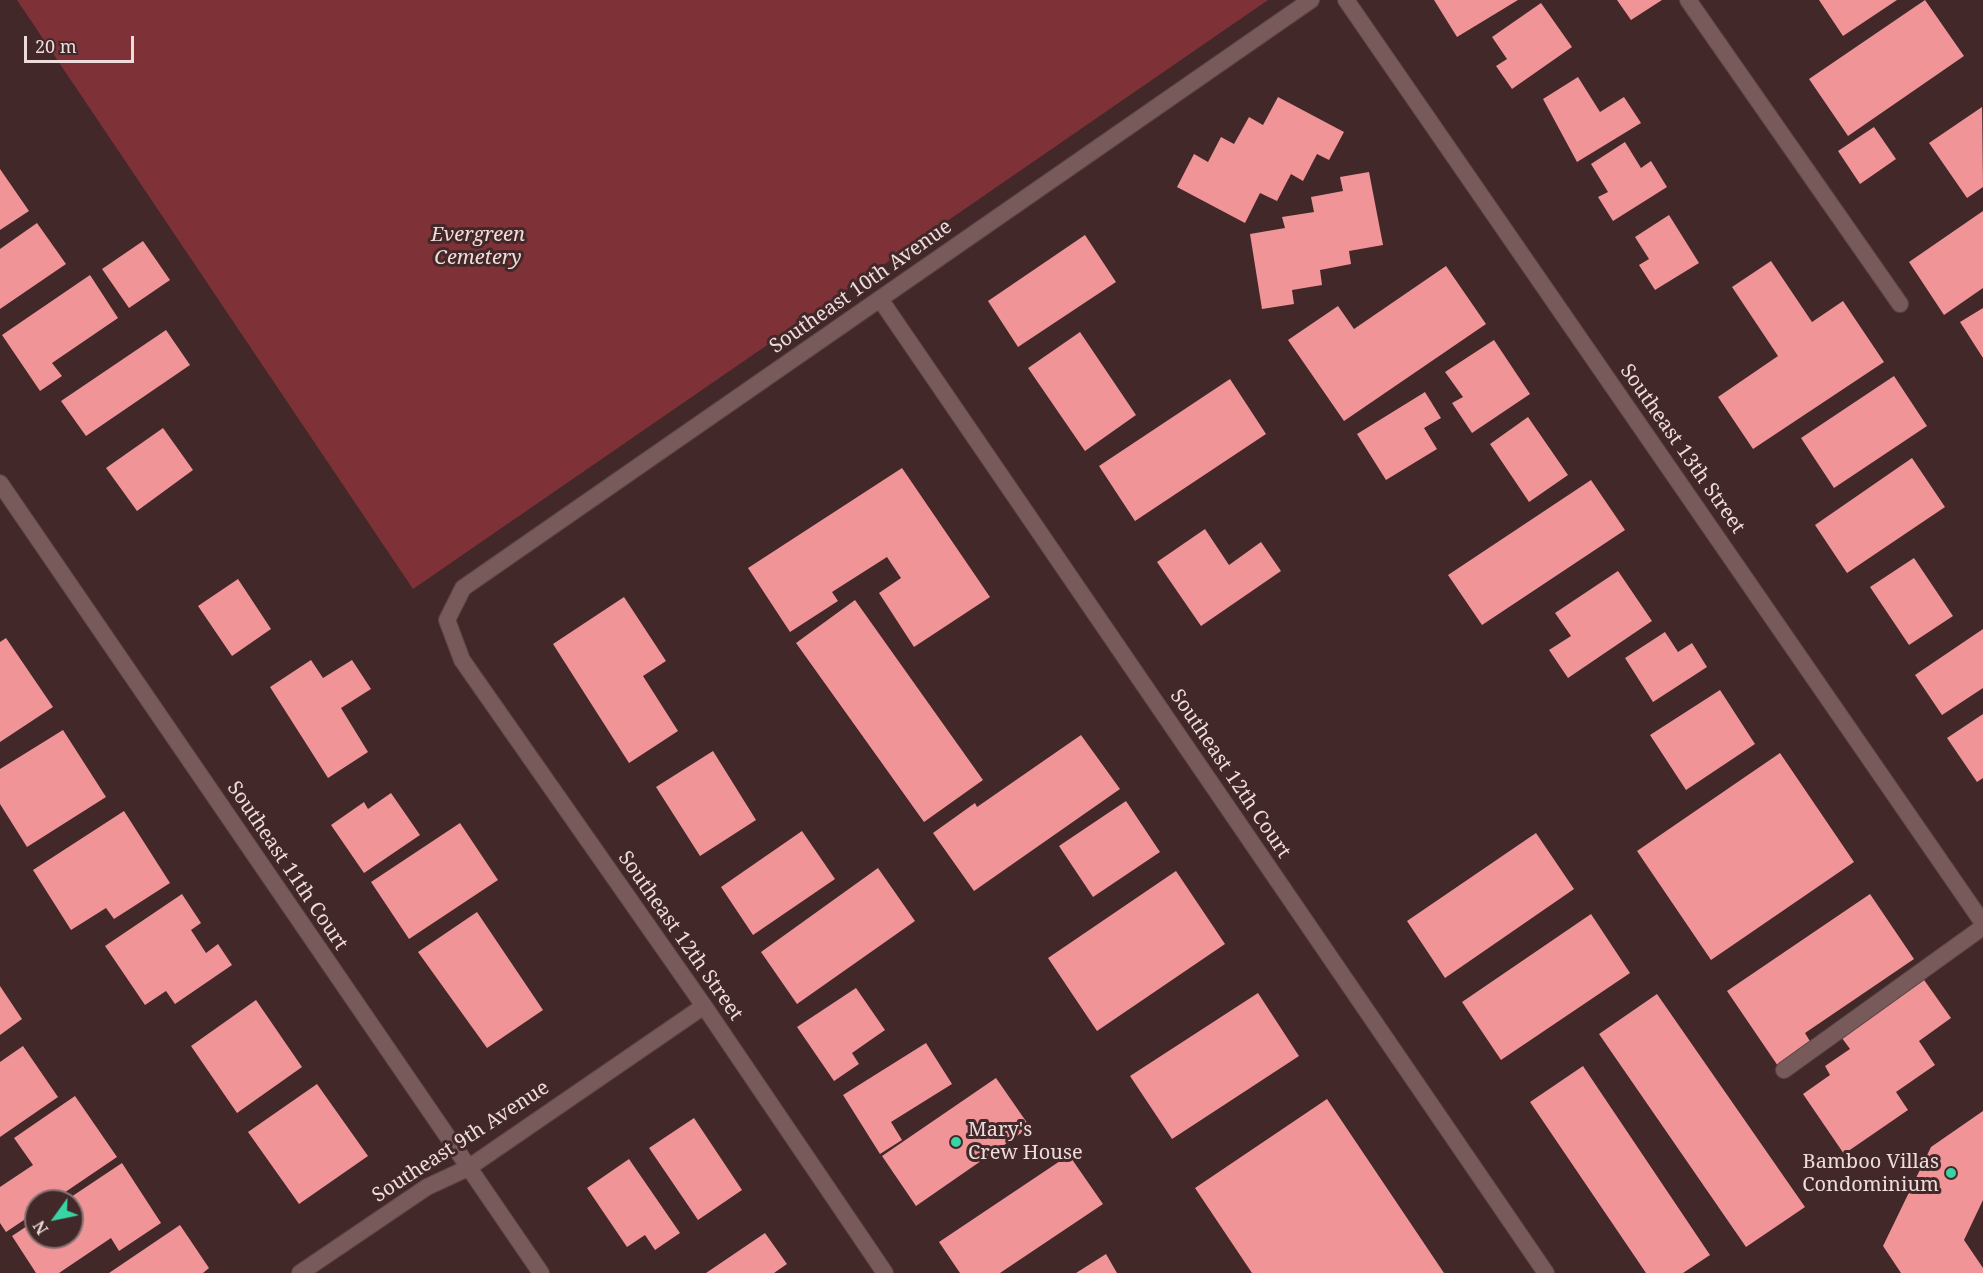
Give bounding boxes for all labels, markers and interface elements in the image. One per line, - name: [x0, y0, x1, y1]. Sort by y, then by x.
- scale bar: [27, 24, 136, 62]
- text: 20 m: [35, 34, 77, 58]
- street label: Southeast 10th Avenue: [765, 215, 957, 359]
- park label: Evergreen Cemetery: [431, 223, 525, 270]
- street label: Southeast 13th Street: [1614, 360, 1750, 538]
- street label: Southeast 12th Court: [1165, 685, 1295, 863]
- street label: Southeast 11th Court: [222, 777, 352, 955]
- street label: Southeast 12th Street: [612, 847, 748, 1025]
- street label: Southeast 9th Avenue: [368, 1076, 554, 1208]
- place label: Mary's Crew House: [968, 1118, 1083, 1165]
- marker: Mary's Crew House: [949, 1135, 963, 1149]
- place label: Bamboo Villas Condominium: [1802, 1150, 1939, 1197]
- marker: Bamboo Villas Condominium: [1944, 1166, 1958, 1180]
- north arrow: [24, 1189, 84, 1249]
- text: N: [28, 1216, 53, 1239]

